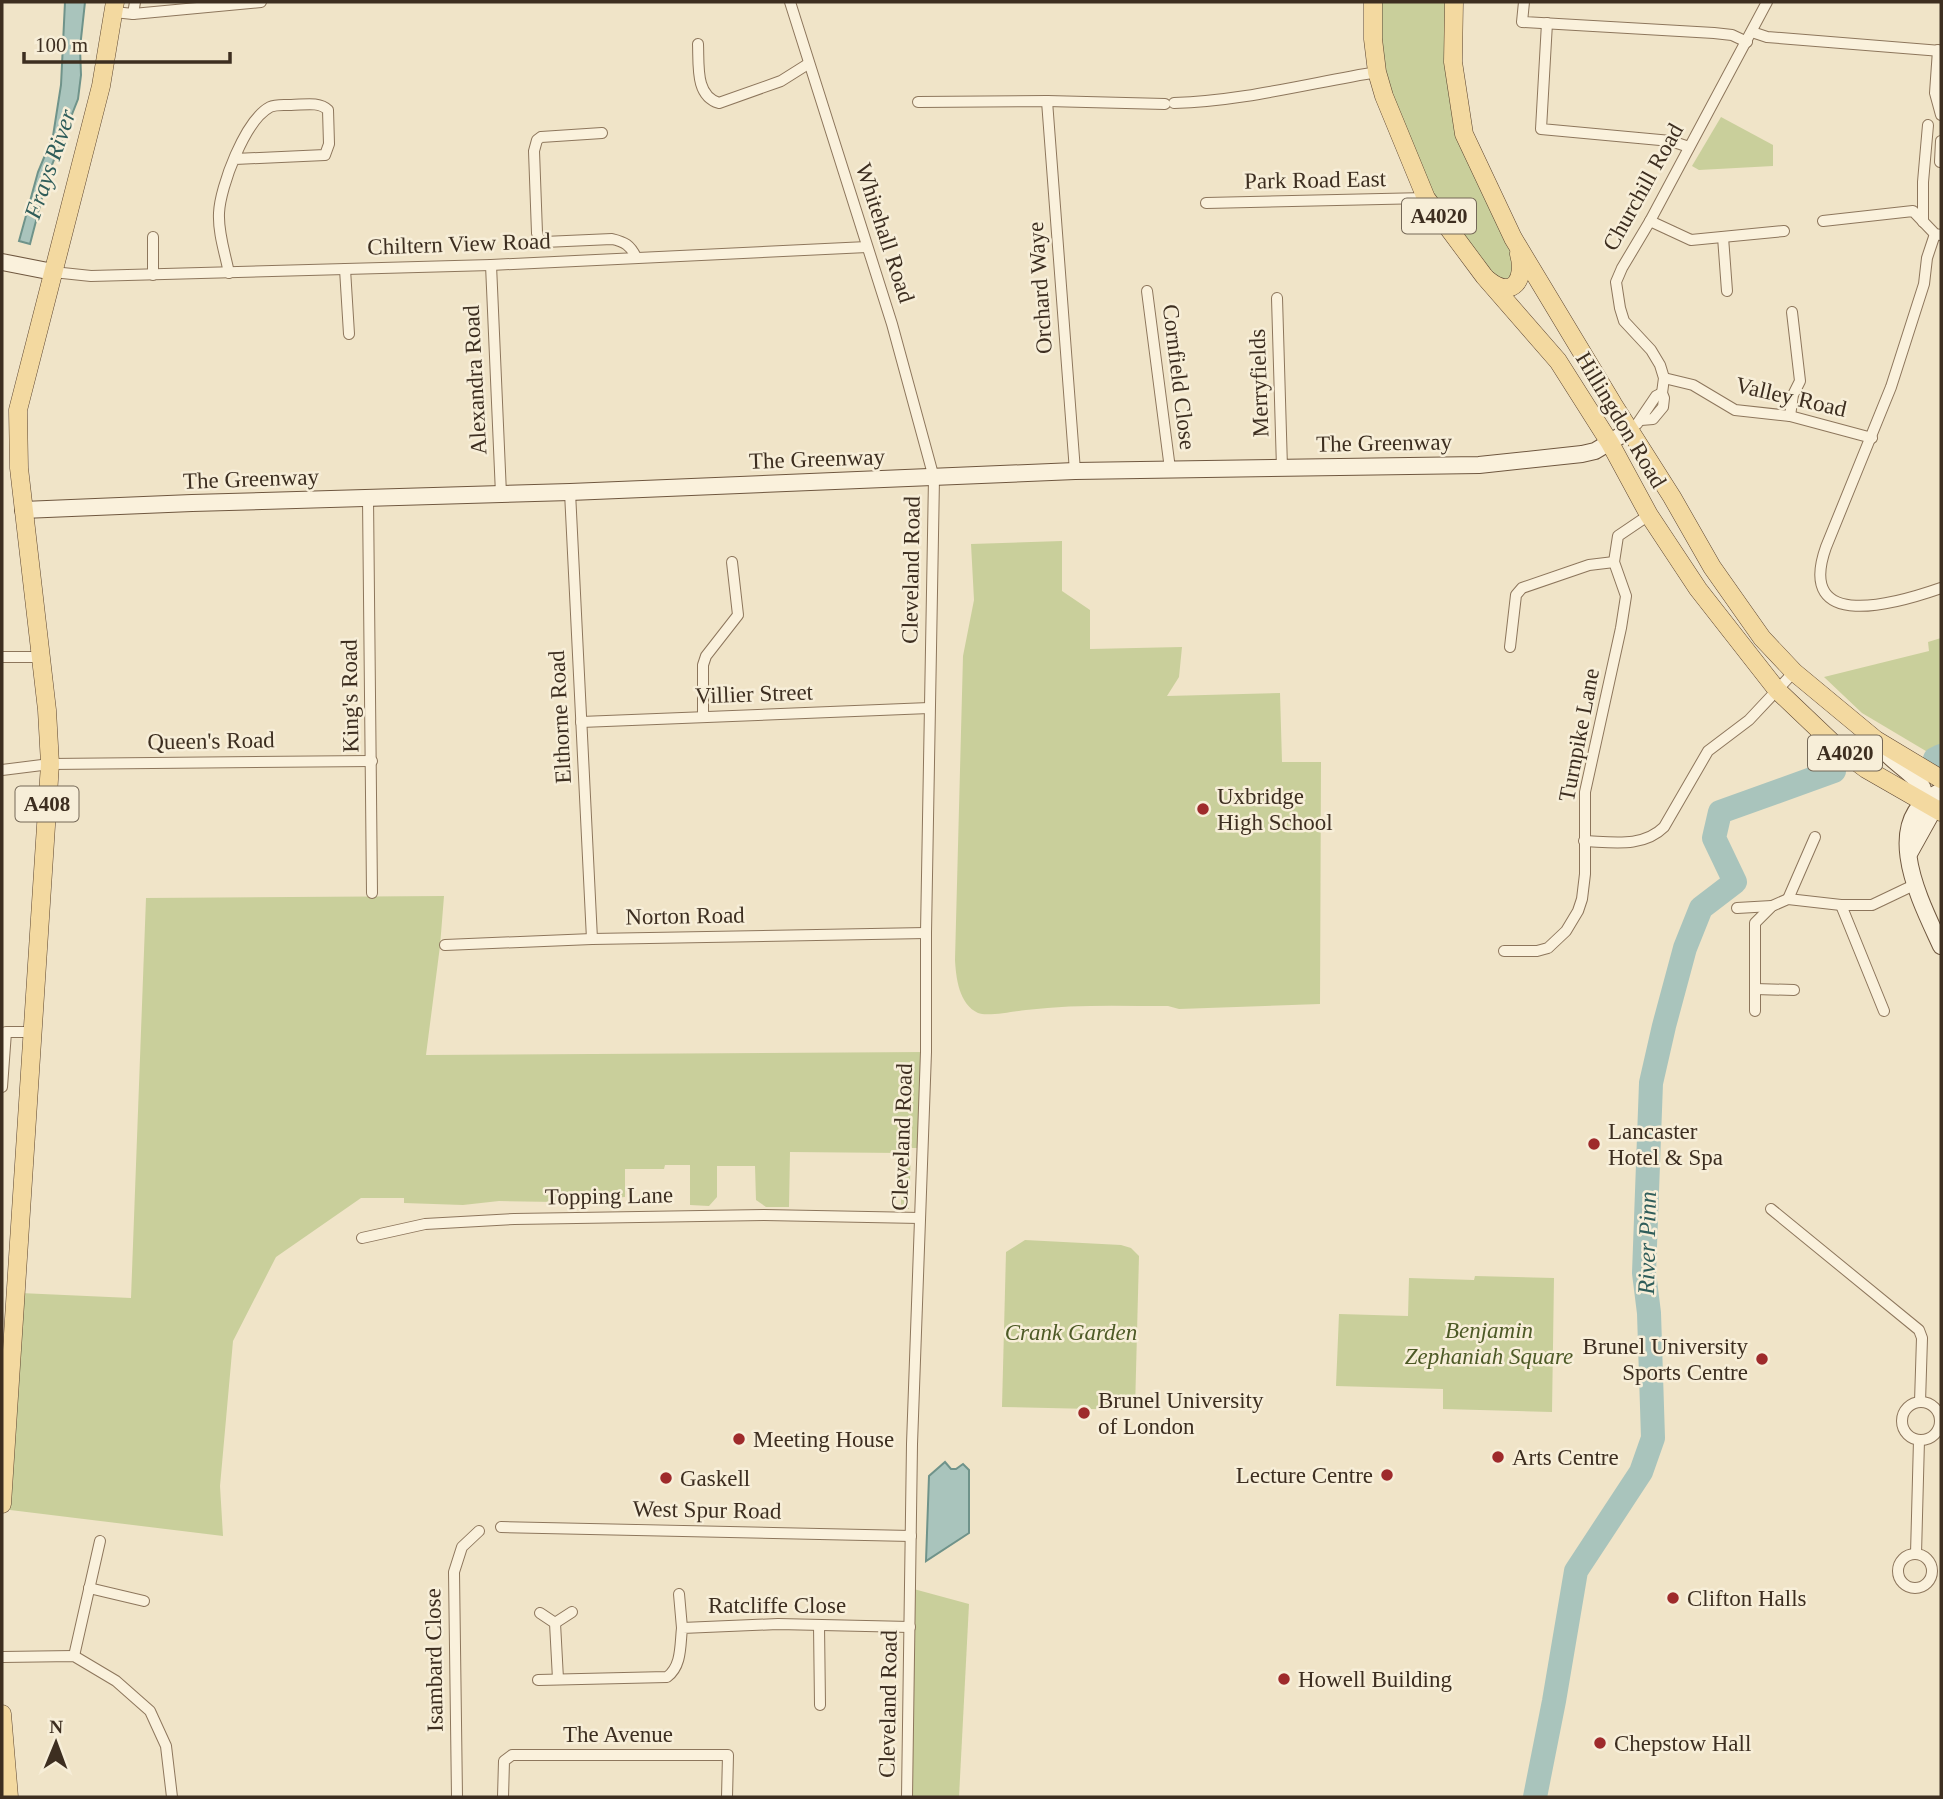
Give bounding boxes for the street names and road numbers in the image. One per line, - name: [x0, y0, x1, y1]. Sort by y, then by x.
- street label: Churchill Road: [1598, 119, 1688, 255]
- street label: Whitehall Road: [851, 160, 919, 306]
- street label: Park Road East: [1244, 166, 1387, 194]
- road number: A4020: [1402, 198, 1476, 234]
- street label: Orchard Waye: [1023, 221, 1057, 355]
- street label: Chiltern View Road: [367, 228, 552, 260]
- street label: Cornfield Close: [1158, 303, 1200, 451]
- street label: Alexandra Road: [459, 304, 491, 456]
- street label: Merryfields: [1245, 328, 1273, 438]
- street label: Hillingdon Road: [1571, 348, 1672, 493]
- street label: Valley Road: [1733, 372, 1849, 422]
- street label: The Greenway: [1316, 429, 1453, 457]
- street label: The Greenway: [749, 444, 886, 474]
- street label: The Greenway: [183, 464, 320, 494]
- street label: Cleveland Road: [897, 496, 925, 644]
- street label: King's Road: [337, 639, 363, 753]
- street label: Elthorne Road: [544, 649, 576, 784]
- street label: Turnpike Lane: [1554, 666, 1604, 804]
- street label: Villier Street: [695, 679, 814, 709]
- street label: Queen's Road: [147, 727, 275, 755]
- road number: A4020: [1808, 736, 1882, 770]
- road number: A408: [16, 786, 78, 822]
- street label: Norton Road: [625, 902, 745, 930]
- street label: Cleveland Road: [887, 1062, 917, 1211]
- street label: Topping Lane: [545, 1182, 673, 1210]
- street label: West Spur Road: [632, 1496, 782, 1524]
- street label: Isambard Close: [420, 1588, 448, 1732]
- street label: Ratcliffe Close: [708, 1593, 846, 1618]
- street label: Cleveland Road: [874, 1630, 902, 1778]
- street label: The Avenue: [563, 1722, 673, 1747]

